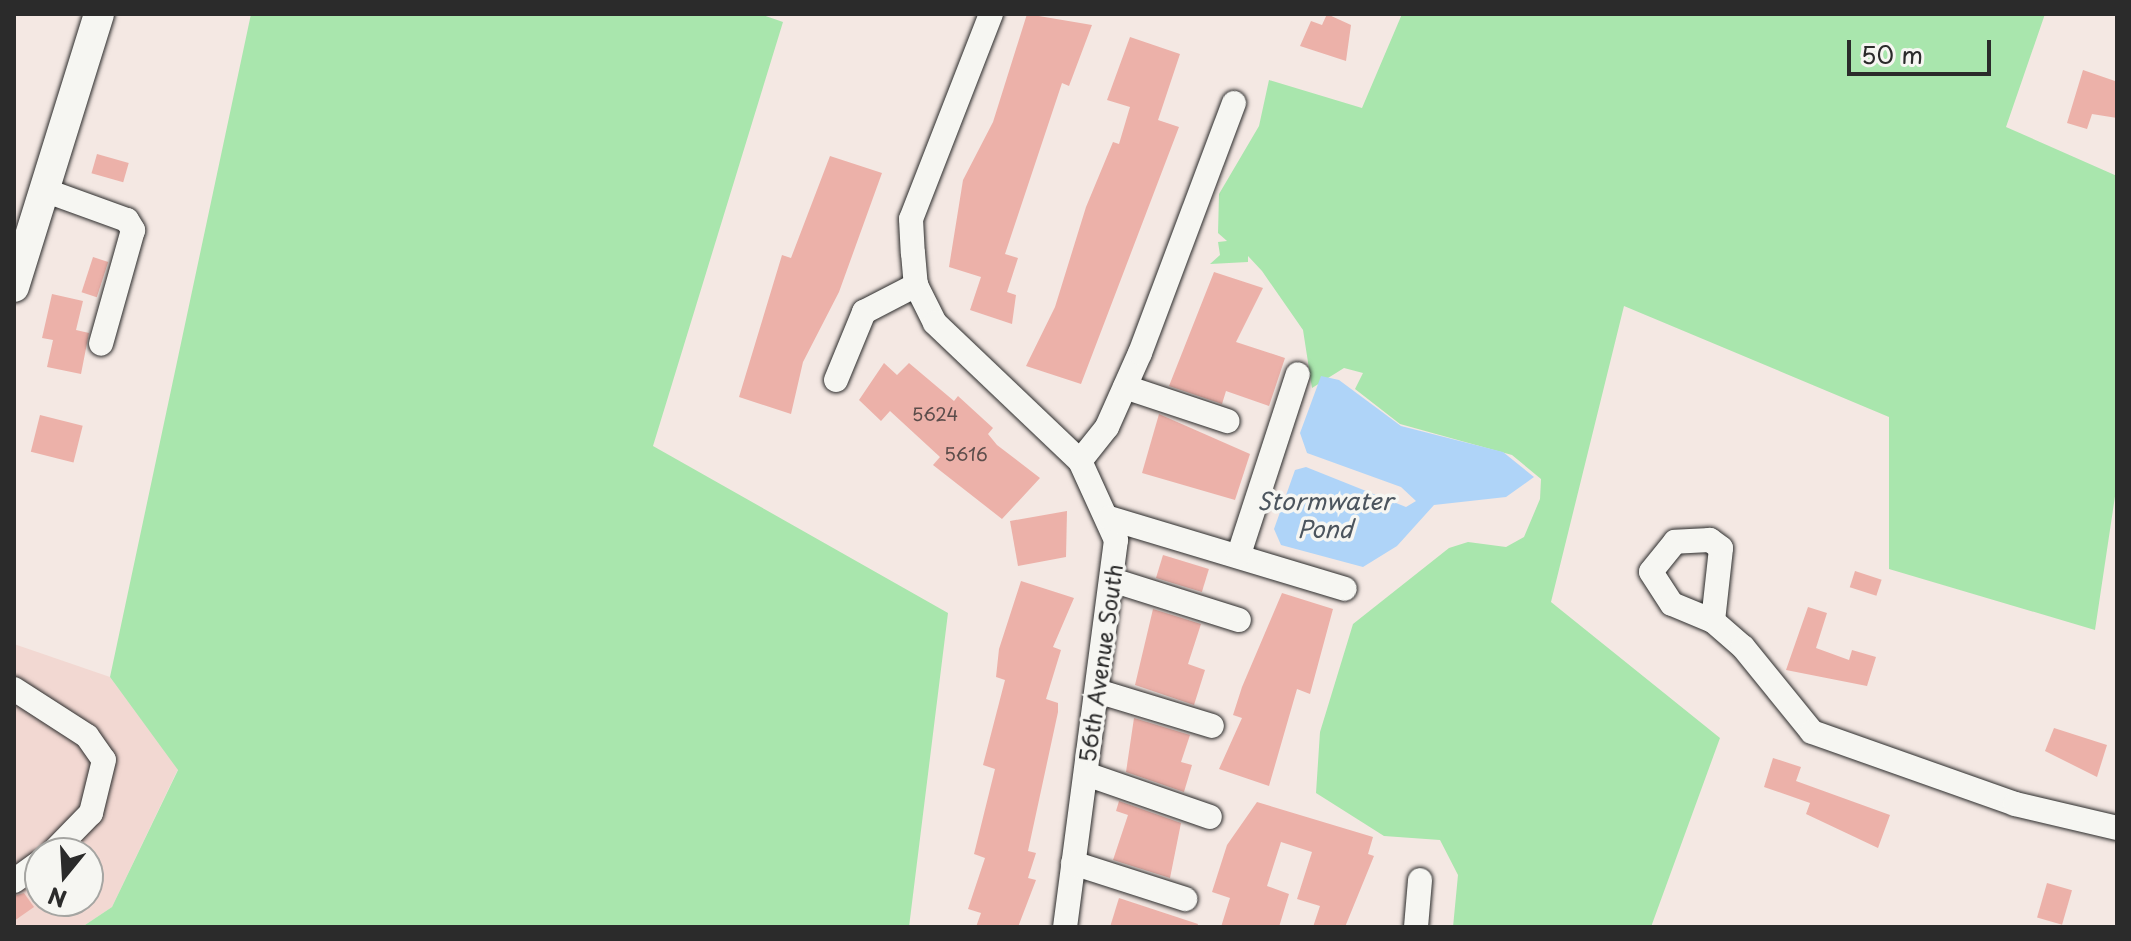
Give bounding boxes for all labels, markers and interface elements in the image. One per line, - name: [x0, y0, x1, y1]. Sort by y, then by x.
- scale bar: [1851, 24, 1995, 74]
- text: 50 m: [1861, 36, 1923, 72]
- house number: 5624: [912, 403, 958, 425]
- house number: 5616: [944, 443, 988, 465]
- water label: Stormwater Pond: [1257, 487, 1393, 543]
- street label: 56th Avenue South: [1073, 561, 1127, 765]
- north arrow: [24, 837, 104, 917]
- text: N: [44, 880, 70, 917]

